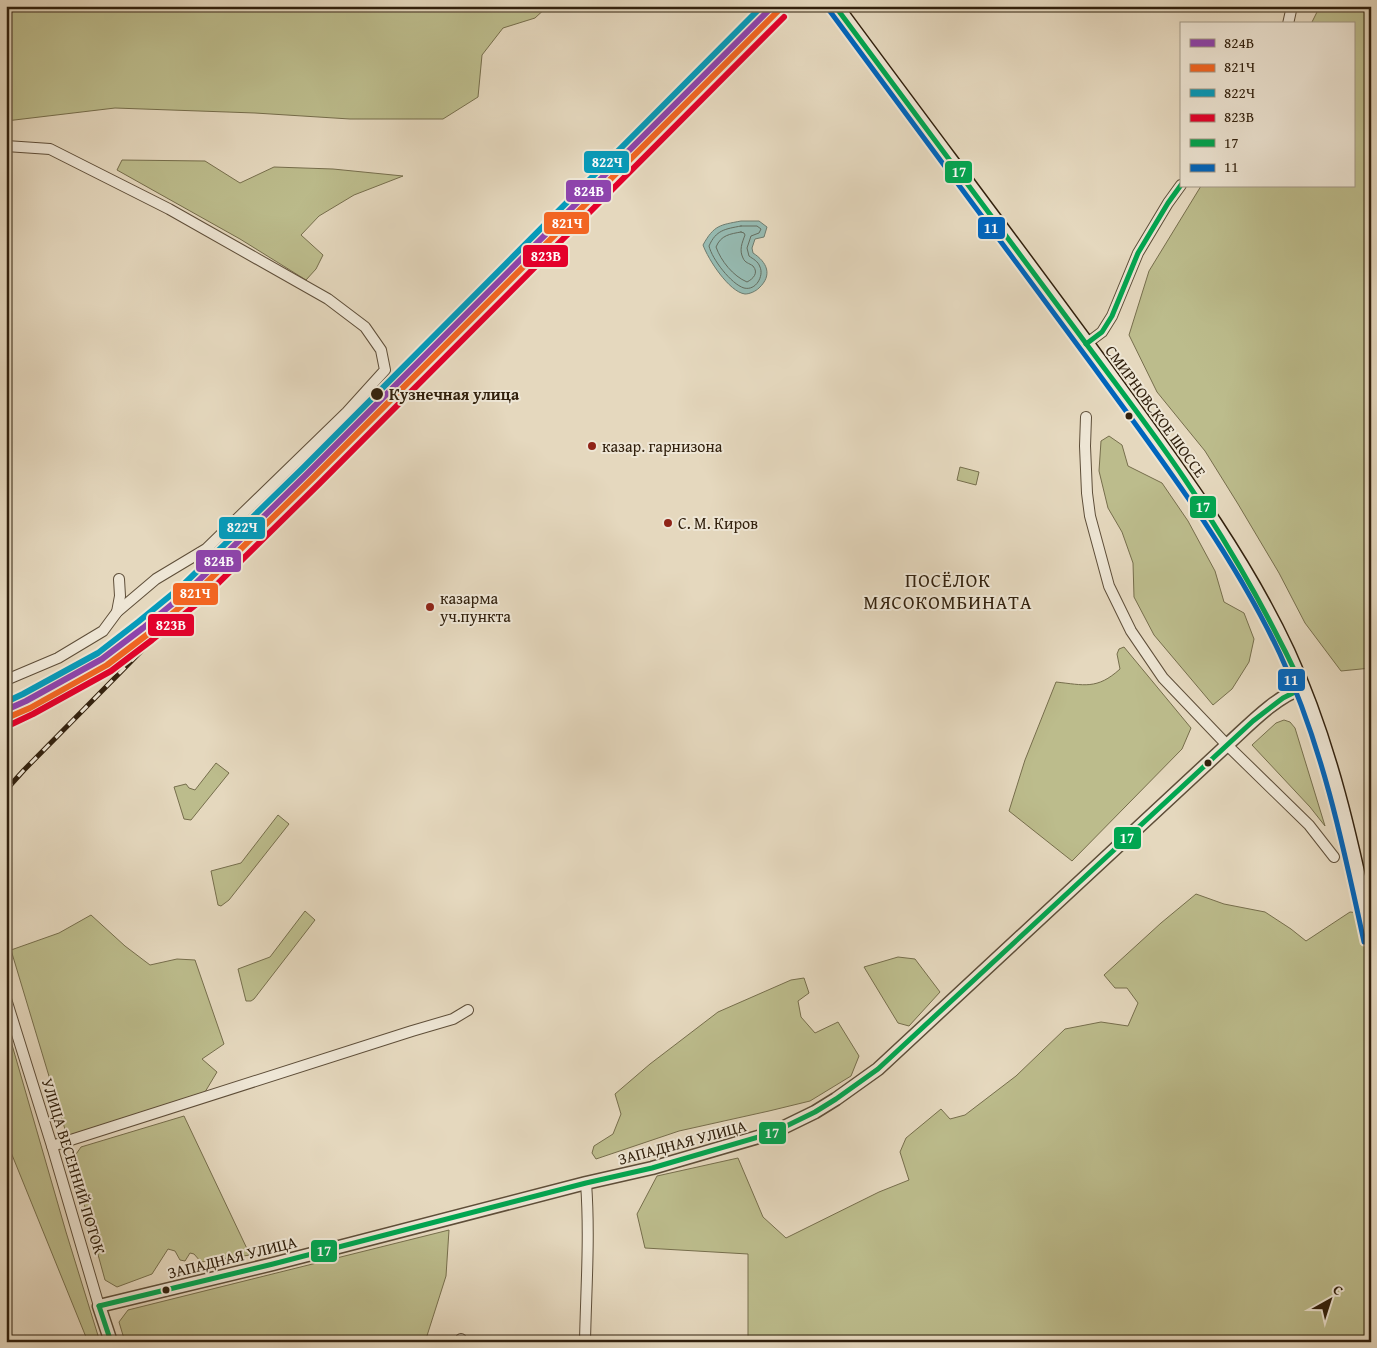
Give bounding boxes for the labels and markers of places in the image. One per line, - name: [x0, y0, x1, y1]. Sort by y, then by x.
- place label: Кузнечная улица: [389, 382, 520, 406]
- marker: Кузнечная улица: [369, 386, 385, 402]
- unlabelled marker: [1124, 411, 1134, 421]
- place label: казар. гарнизона: [602, 434, 723, 458]
- marker: казар. гарнизона: [586, 440, 598, 452]
- place label: С. М. Киров: [678, 511, 758, 535]
- marker: С. М. Киров: [662, 517, 674, 529]
- place label: казарма уч.пункта: [439, 586, 511, 628]
- marker: казарма уч.пункта: [424, 601, 436, 613]
- unlabelled marker: [1203, 758, 1213, 768]
- unlabelled marker: [161, 1285, 171, 1295]

